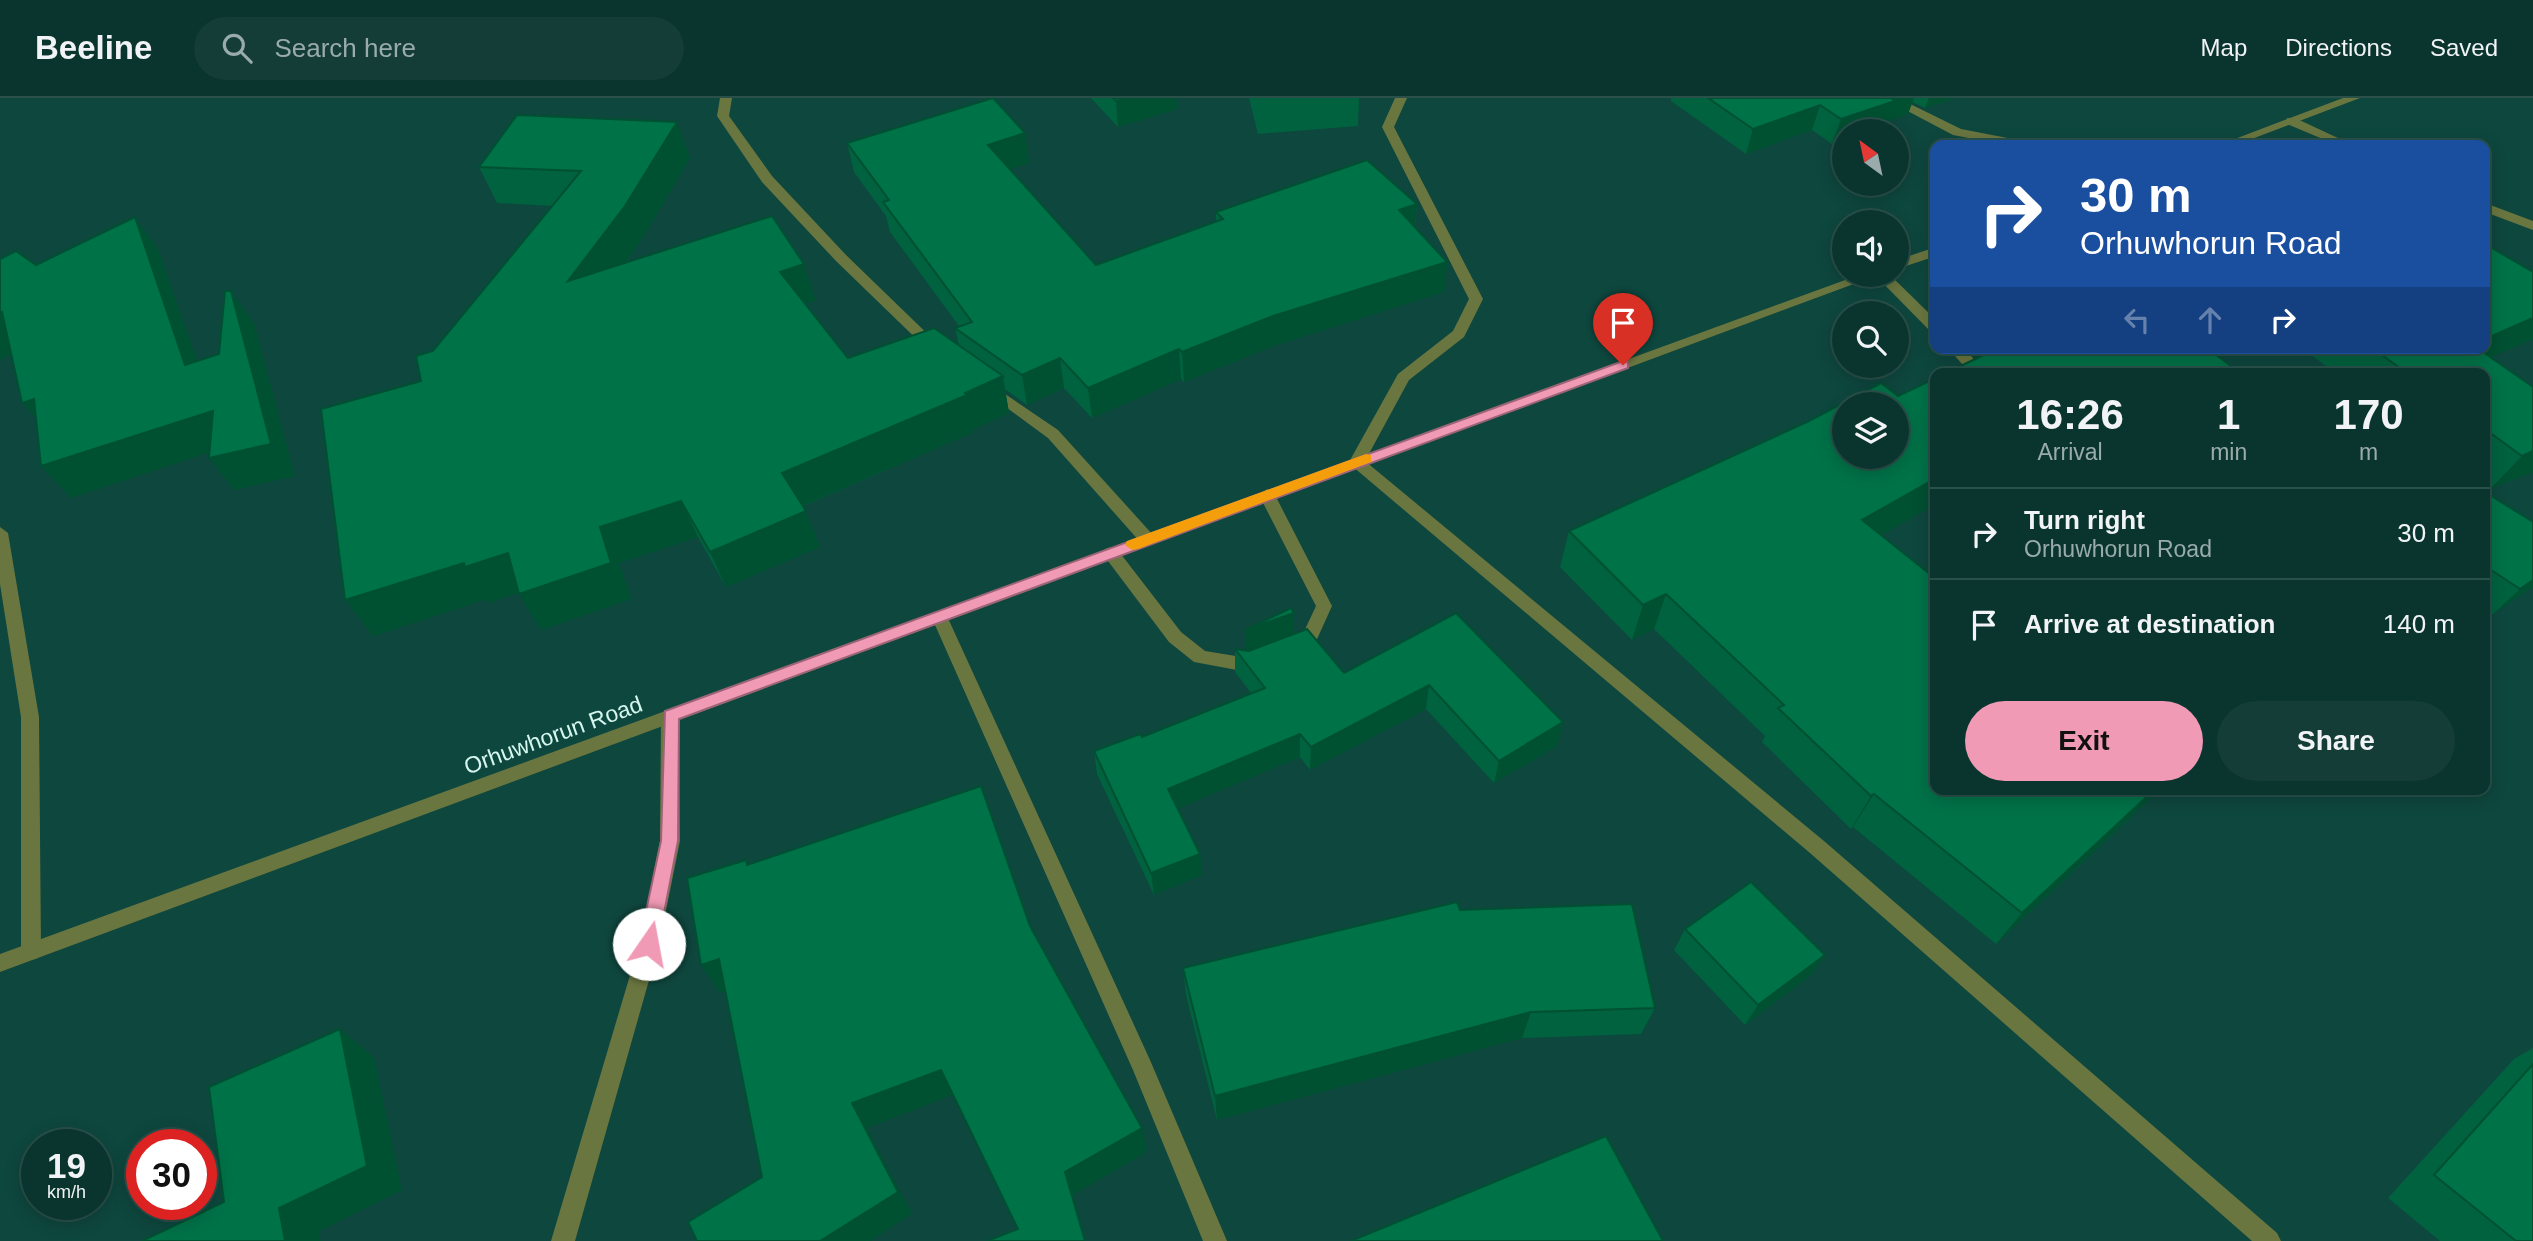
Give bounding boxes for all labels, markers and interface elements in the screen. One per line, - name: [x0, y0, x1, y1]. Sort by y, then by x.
- search box: [194, 17, 684, 80]
- text: Beeline: [35, 29, 152, 66]
- icon: search: [218, 29, 256, 67]
- text: Search here: [274, 33, 416, 63]
- text: Map: [2201, 34, 2247, 61]
- text: Directions: [2285, 34, 2392, 61]
- text: Saved: [2430, 34, 2498, 61]
- north arrow: [1832, 119, 1909, 196]
- map controls: [1832, 119, 1909, 469]
- icon: right: [1965, 168, 2056, 259]
- text: 30 m: [2080, 168, 2192, 222]
- button: sound: [1832, 210, 1909, 287]
- text: Orhuwhorun Road: [2080, 225, 2341, 261]
- pin: [1593, 293, 1653, 365]
- button: search: [1832, 301, 1909, 378]
- icon: left: [2118, 301, 2156, 339]
- icon: ahead: [2191, 301, 2229, 339]
- icon: right: [2264, 301, 2302, 339]
- icon: arrive: [1604, 304, 1642, 342]
- text: 16:26: [2016, 391, 2124, 438]
- text: 1: [2217, 391, 2240, 438]
- text: 170: [2334, 391, 2404, 438]
- button: layers: [1832, 392, 1909, 469]
- text: Arrival: [2037, 439, 2103, 465]
- text: min: [2210, 439, 2247, 465]
- text: m: [2359, 439, 2378, 465]
- text: Turn right: [2024, 505, 2145, 535]
- icon: right: [1965, 515, 2003, 553]
- text: 30 m: [2397, 518, 2455, 548]
- text: Orhuwhorun Road: [2024, 536, 2212, 562]
- icon: arrive: [1965, 606, 2003, 644]
- text: Arrive at destination: [2024, 609, 2275, 639]
- text: 140 m: [2383, 609, 2455, 639]
- street label: Orhuwhorun Road: [460, 691, 646, 779]
- button: Exit: [1965, 701, 2203, 781]
- button: Share: [2217, 701, 2455, 781]
- position arrow: [612, 907, 686, 981]
- speed limit sign: 30: [126, 1129, 217, 1220]
- text: 19: [47, 1146, 86, 1185]
- text: km/h: [47, 1182, 86, 1202]

